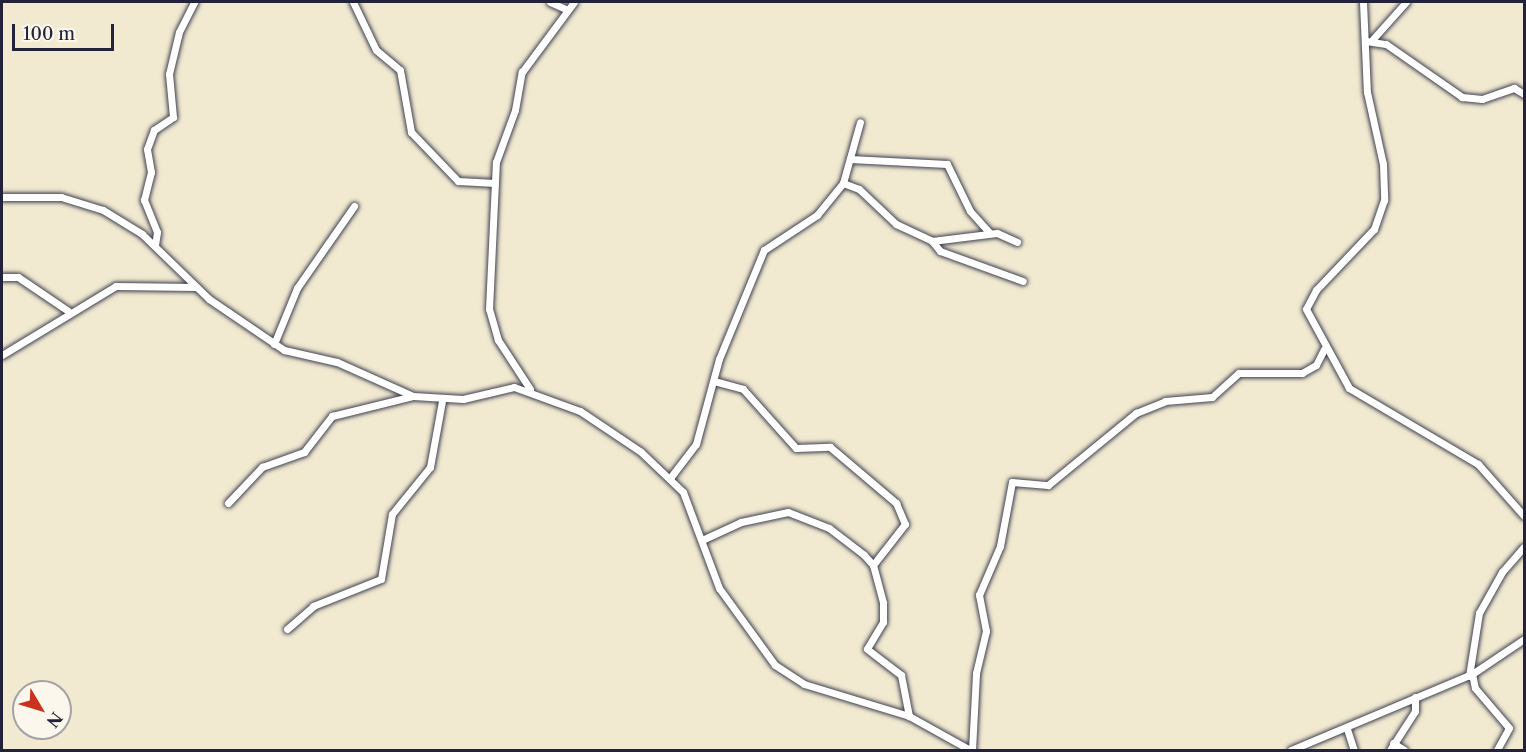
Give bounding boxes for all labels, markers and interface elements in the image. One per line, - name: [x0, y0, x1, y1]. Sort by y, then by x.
- scale bar: [15, 12, 117, 50]
- text: 100 m: [23, 23, 75, 45]
- north arrow: [12, 680, 72, 740]
- text: N: [42, 708, 67, 731]

